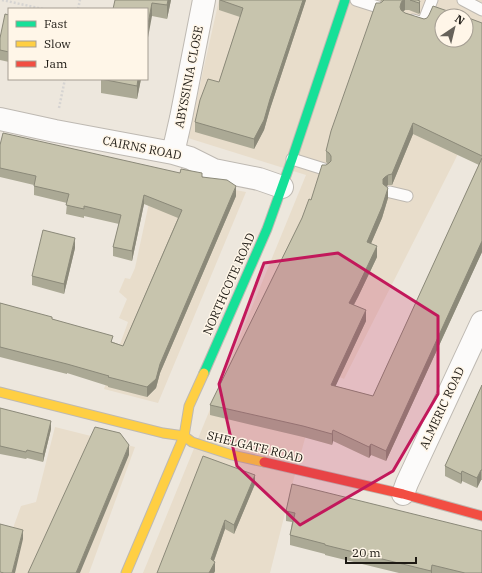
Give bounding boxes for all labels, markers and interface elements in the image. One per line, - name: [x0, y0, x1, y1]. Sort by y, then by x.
- legend: [8, 8, 148, 80]
- north arrow: [434, 8, 474, 48]
- text: N: [452, 12, 468, 28]
- text: Fast: [44, 16, 68, 31]
- street label: ABYSSINIA CLOSE: [171, 24, 206, 129]
- text: Slow: [44, 36, 71, 51]
- text: Jam: [44, 56, 68, 71]
- street label: CAIRNS ROAD: [101, 132, 183, 163]
- street label: NORTHCOTE ROAD: [199, 230, 258, 337]
- street label: ALMERIC ROAD: [416, 364, 467, 451]
- street label: SHELGATE ROAD: [206, 427, 305, 466]
- scale bar: [346, 539, 416, 565]
- text: 20 m: [352, 545, 381, 560]

